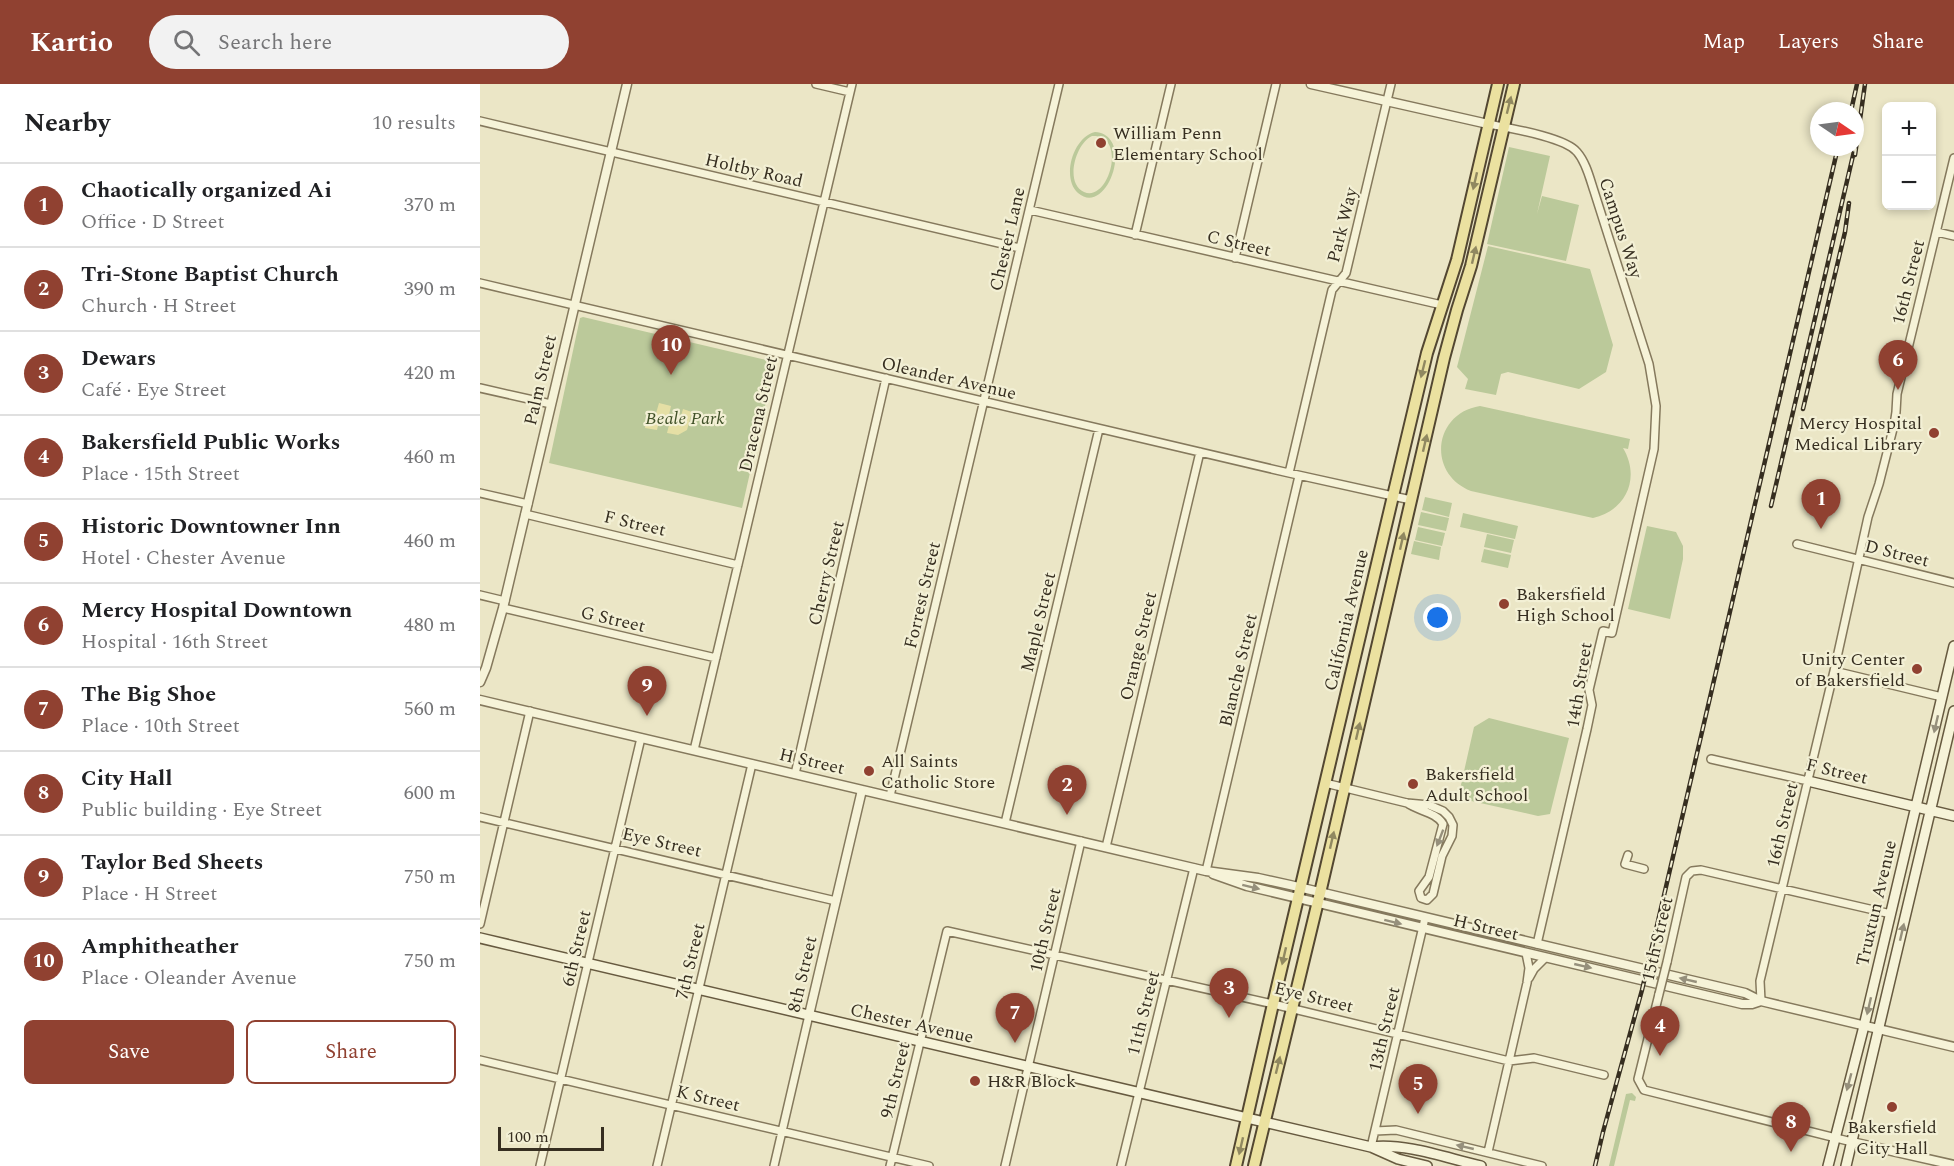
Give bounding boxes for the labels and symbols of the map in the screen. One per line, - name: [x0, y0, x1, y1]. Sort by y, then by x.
- one-way arrow: [1504, 96, 1514, 115]
- north arrow: [1810, 102, 1864, 156]
- place label: William Penn Elementary School: [1113, 120, 1263, 168]
- marker: William Penn Elementary School: [1094, 136, 1108, 150]
- street label: Holtby Road: [702, 146, 806, 195]
- one-way arrow: [1470, 172, 1479, 191]
- street label: Campus Way: [1592, 174, 1650, 283]
- street label: Chester Lane: [982, 184, 1033, 294]
- street label: Park Way: [1320, 184, 1365, 265]
- street label: C Street: [1204, 223, 1274, 264]
- street label: 16th Street: [1885, 237, 1932, 327]
- one-way arrow: [1470, 245, 1479, 264]
- pin: 10: [652, 326, 690, 375]
- street label: Palm Street: [517, 332, 564, 428]
- pin: 6: [1878, 340, 1918, 390]
- street label: Oleander Avenue: [879, 350, 1019, 407]
- street label: Dracena Street: [732, 353, 785, 475]
- one-way arrow: [1418, 360, 1428, 378]
- park label: Beale Park: [645, 405, 725, 432]
- place label: Mercy Hospital Medical Library: [1794, 410, 1923, 458]
- marker: Mercy Hospital Medical Library: [1927, 426, 1941, 440]
- one-way arrow: [1420, 434, 1430, 453]
- pin: 1: [1802, 480, 1840, 529]
- street label: F Street: [601, 503, 669, 544]
- street label: Cherry Street: [801, 518, 852, 628]
- one-way arrow: [1397, 532, 1407, 550]
- street label: D Street: [1862, 532, 1932, 575]
- street label: Forrest Street: [897, 539, 948, 651]
- street label: California Avenue: [1317, 547, 1376, 694]
- street label: Maple Street: [1014, 569, 1063, 675]
- place label: Bakersfield High School: [1516, 581, 1615, 629]
- street label: Orange Street: [1113, 589, 1164, 703]
- marker: Bakersfield High School: [1497, 597, 1511, 611]
- street label: G Street: [578, 599, 648, 640]
- your location: [1423, 603, 1452, 632]
- street label: Blanche Street: [1212, 611, 1265, 730]
- street label: 14th Street: [1559, 640, 1600, 730]
- place label: Unity Center of Bakersfield: [1795, 646, 1905, 694]
- marker: Unity Center of Bakersfield: [1910, 662, 1924, 676]
- pin: 9: [628, 666, 666, 716]
- one-way arrow: [1931, 715, 1940, 734]
- one-way arrow: [1353, 722, 1363, 740]
- street label: H Street: [777, 741, 847, 782]
- place label: All Saints Catholic Store: [881, 748, 995, 796]
- street label: F Street: [1803, 751, 1871, 792]
- place label: Bakersfield Adult School: [1425, 761, 1528, 809]
- marker: All Saints Catholic Store: [862, 764, 876, 778]
- pin: 2: [1048, 766, 1086, 815]
- marker: Bakersfield Adult School: [1406, 777, 1420, 791]
- street label: 16th Street: [1760, 780, 1805, 870]
- street label: Eye Street: [619, 820, 704, 865]
- one-way arrow: [1434, 830, 1444, 848]
- one-way arrow: [1328, 831, 1338, 850]
- street label: Truxtun Avenue: [1849, 837, 1904, 969]
- one-way arrow: [1242, 883, 1260, 893]
- street label: 10th Street: [1023, 885, 1068, 975]
- street label: 15th Street: [1635, 894, 1680, 984]
- street label: 6th Street: [555, 907, 598, 989]
- street label: H Street: [1451, 907, 1521, 948]
- one-way arrow: [1384, 917, 1402, 927]
- street label: 7th Street: [669, 920, 712, 1002]
- one-way arrow: [1897, 923, 1907, 942]
- street label: 8th Street: [781, 933, 824, 1015]
- one-way arrow: [1279, 946, 1288, 965]
- one-way arrow: [1574, 962, 1592, 972]
- street label: 11th Street: [1120, 968, 1167, 1058]
- pin: 3: [1210, 968, 1248, 1018]
- one-way arrow: [1679, 974, 1697, 984]
- street label: Eye Street: [1271, 975, 1356, 1020]
- street label: 13th Street: [1362, 984, 1407, 1074]
- pin: 7: [996, 994, 1034, 1043]
- street label: Chester Avenue: [847, 996, 976, 1051]
- one-way arrow: [1863, 997, 1873, 1016]
- pin: 4: [1640, 1006, 1680, 1056]
- street label: 9th Street: [874, 1039, 917, 1121]
- one-way arrow: [1274, 1056, 1284, 1075]
- pin: 5: [1398, 1064, 1438, 1114]
- place label: H&R Block: [987, 1068, 1076, 1095]
- one-way arrow: [1844, 1073, 1854, 1091]
- marker: H&R Block: [968, 1074, 982, 1088]
- street label: K Street: [673, 1078, 742, 1119]
- marker: Bakersfield City Hall: [1885, 1100, 1899, 1114]
- pin: 8: [1772, 1102, 1810, 1152]
- place label: Bakersfield City Hall: [1847, 1114, 1937, 1162]
- scale bar: [498, 1124, 604, 1152]
- one-way arrow: [1236, 1137, 1245, 1156]
- one-way arrow: [1455, 1142, 1474, 1151]

